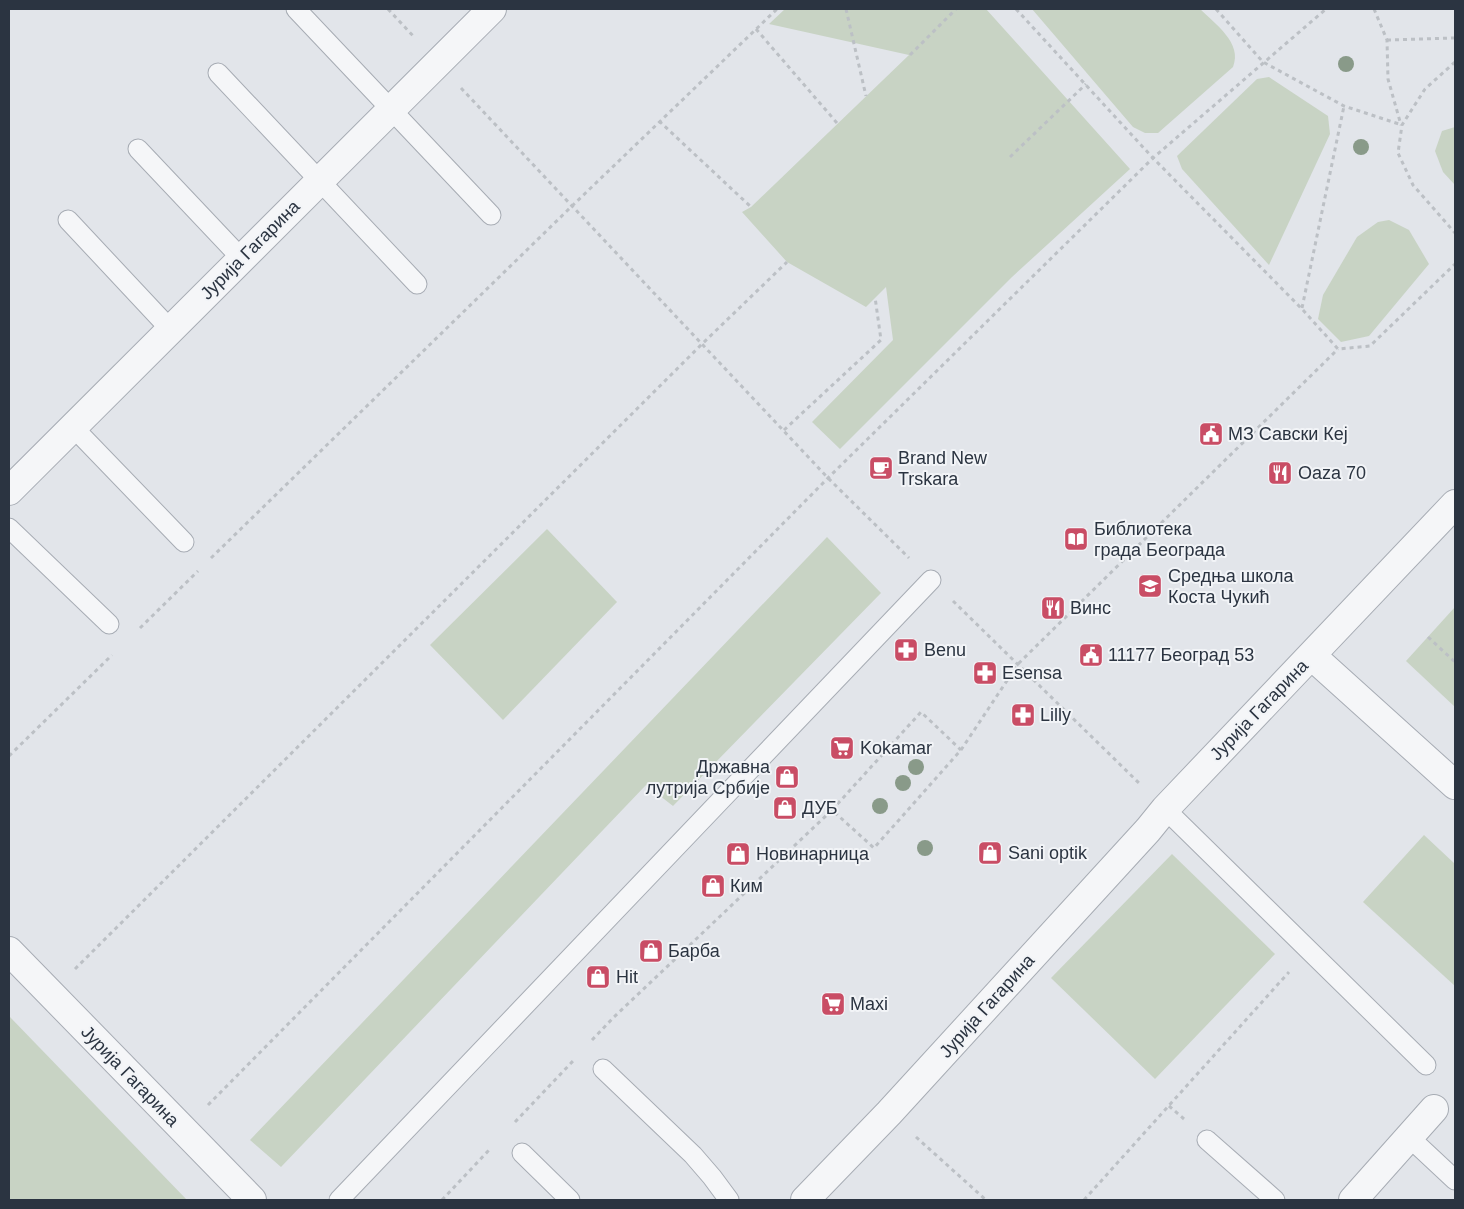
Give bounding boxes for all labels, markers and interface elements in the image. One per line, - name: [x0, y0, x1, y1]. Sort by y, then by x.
- street label: Јурија Гагарина: [196, 196, 304, 304]
- public building icon: МЗ Савски Кеј: [1198, 421, 1224, 447]
- place label: МЗ Савски Кеј: [1228, 424, 1348, 444]
- place label: Brand New Trskara: [898, 448, 988, 489]
- cafe icon: Brand New Trskara: [868, 455, 894, 481]
- restaurant icon: Oaza 70: [1267, 460, 1293, 486]
- place label: Oaza 70: [1298, 463, 1366, 483]
- place label: Библиотека града Београда: [1094, 519, 1226, 560]
- library icon: Библиотека града Београда: [1063, 526, 1089, 552]
- place label: Средња школа Коста Чукић: [1168, 566, 1294, 607]
- school or university icon: Средња школа Коста Чукић: [1137, 573, 1163, 599]
- restaurant icon: Винс: [1040, 595, 1066, 621]
- place label: Винс: [1070, 598, 1111, 618]
- pharmacy icon: Benu: [893, 637, 919, 663]
- place label: Benu: [924, 640, 966, 660]
- public building icon: 11177 Београд 53: [1078, 642, 1104, 668]
- place label: 11177 Београд 53: [1108, 645, 1254, 665]
- street label: Јурија Гагарина: [1206, 655, 1313, 764]
- pharmacy icon: Esensa: [972, 660, 998, 686]
- place label: Esensa: [1002, 663, 1063, 683]
- pharmacy icon: Lilly: [1010, 702, 1036, 728]
- place label: Lilly: [1040, 705, 1071, 725]
- supermarket icon: Kokamar: [829, 735, 855, 761]
- place label: Kokamar: [860, 738, 932, 758]
- place label: Државна лутрија Србије: [646, 757, 771, 798]
- shop icon: Државна лутрија Србије: [774, 764, 800, 790]
- shop icon: ДУБ: [772, 795, 798, 821]
- place label: ДУБ: [802, 798, 838, 818]
- shop icon: Sani optik: [977, 840, 1003, 866]
- shop icon: Новинарница: [725, 841, 751, 867]
- place label: Sani optik: [1008, 843, 1088, 863]
- place label: Новинарница: [756, 844, 870, 864]
- shop icon: Ким: [700, 873, 726, 899]
- place label: Ким: [730, 876, 763, 896]
- shop icon: Барба: [638, 938, 664, 964]
- place label: Барба: [668, 941, 721, 961]
- street label: Јурија Гагарина: [935, 950, 1039, 1062]
- shop icon: Hit: [585, 964, 611, 990]
- place label: Hit: [616, 967, 638, 987]
- supermarket icon: Maxi: [820, 991, 846, 1017]
- place label: Maxi: [850, 994, 888, 1014]
- street label: Јурија Гагарина: [77, 1022, 184, 1131]

